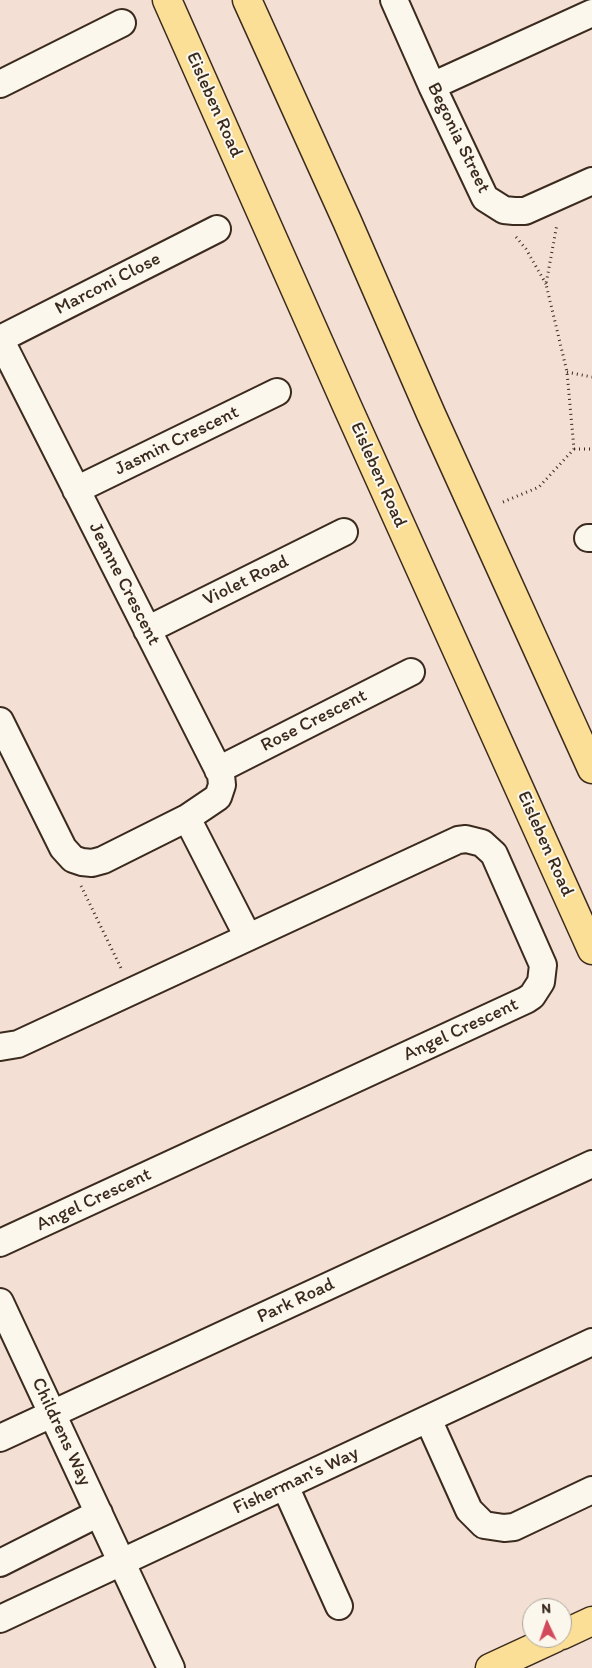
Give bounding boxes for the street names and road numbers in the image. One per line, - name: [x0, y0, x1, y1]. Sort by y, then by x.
- street label: Eisleben Road: [181, 49, 247, 161]
- street label: Begonia Street: [421, 79, 495, 197]
- street label: Marconi Close: [51, 248, 165, 320]
- street label: Jasmin Crescent: [111, 401, 243, 481]
- street label: Eisleben Road: [345, 419, 411, 531]
- street label: Jeanne Crescent: [83, 519, 165, 649]
- street label: Violet Road: [199, 550, 293, 612]
- street label: Rose Crescent: [257, 685, 371, 757]
- street label: Eisleben Road: [512, 788, 578, 900]
- street label: Angel Crescent: [400, 993, 522, 1067]
- street label: Angel Crescent: [33, 1163, 155, 1237]
- street label: Park Road: [254, 1273, 338, 1329]
- street label: Childrens Way: [26, 1374, 96, 1490]
- street label: Fisherman's Way: [230, 1442, 362, 1520]

